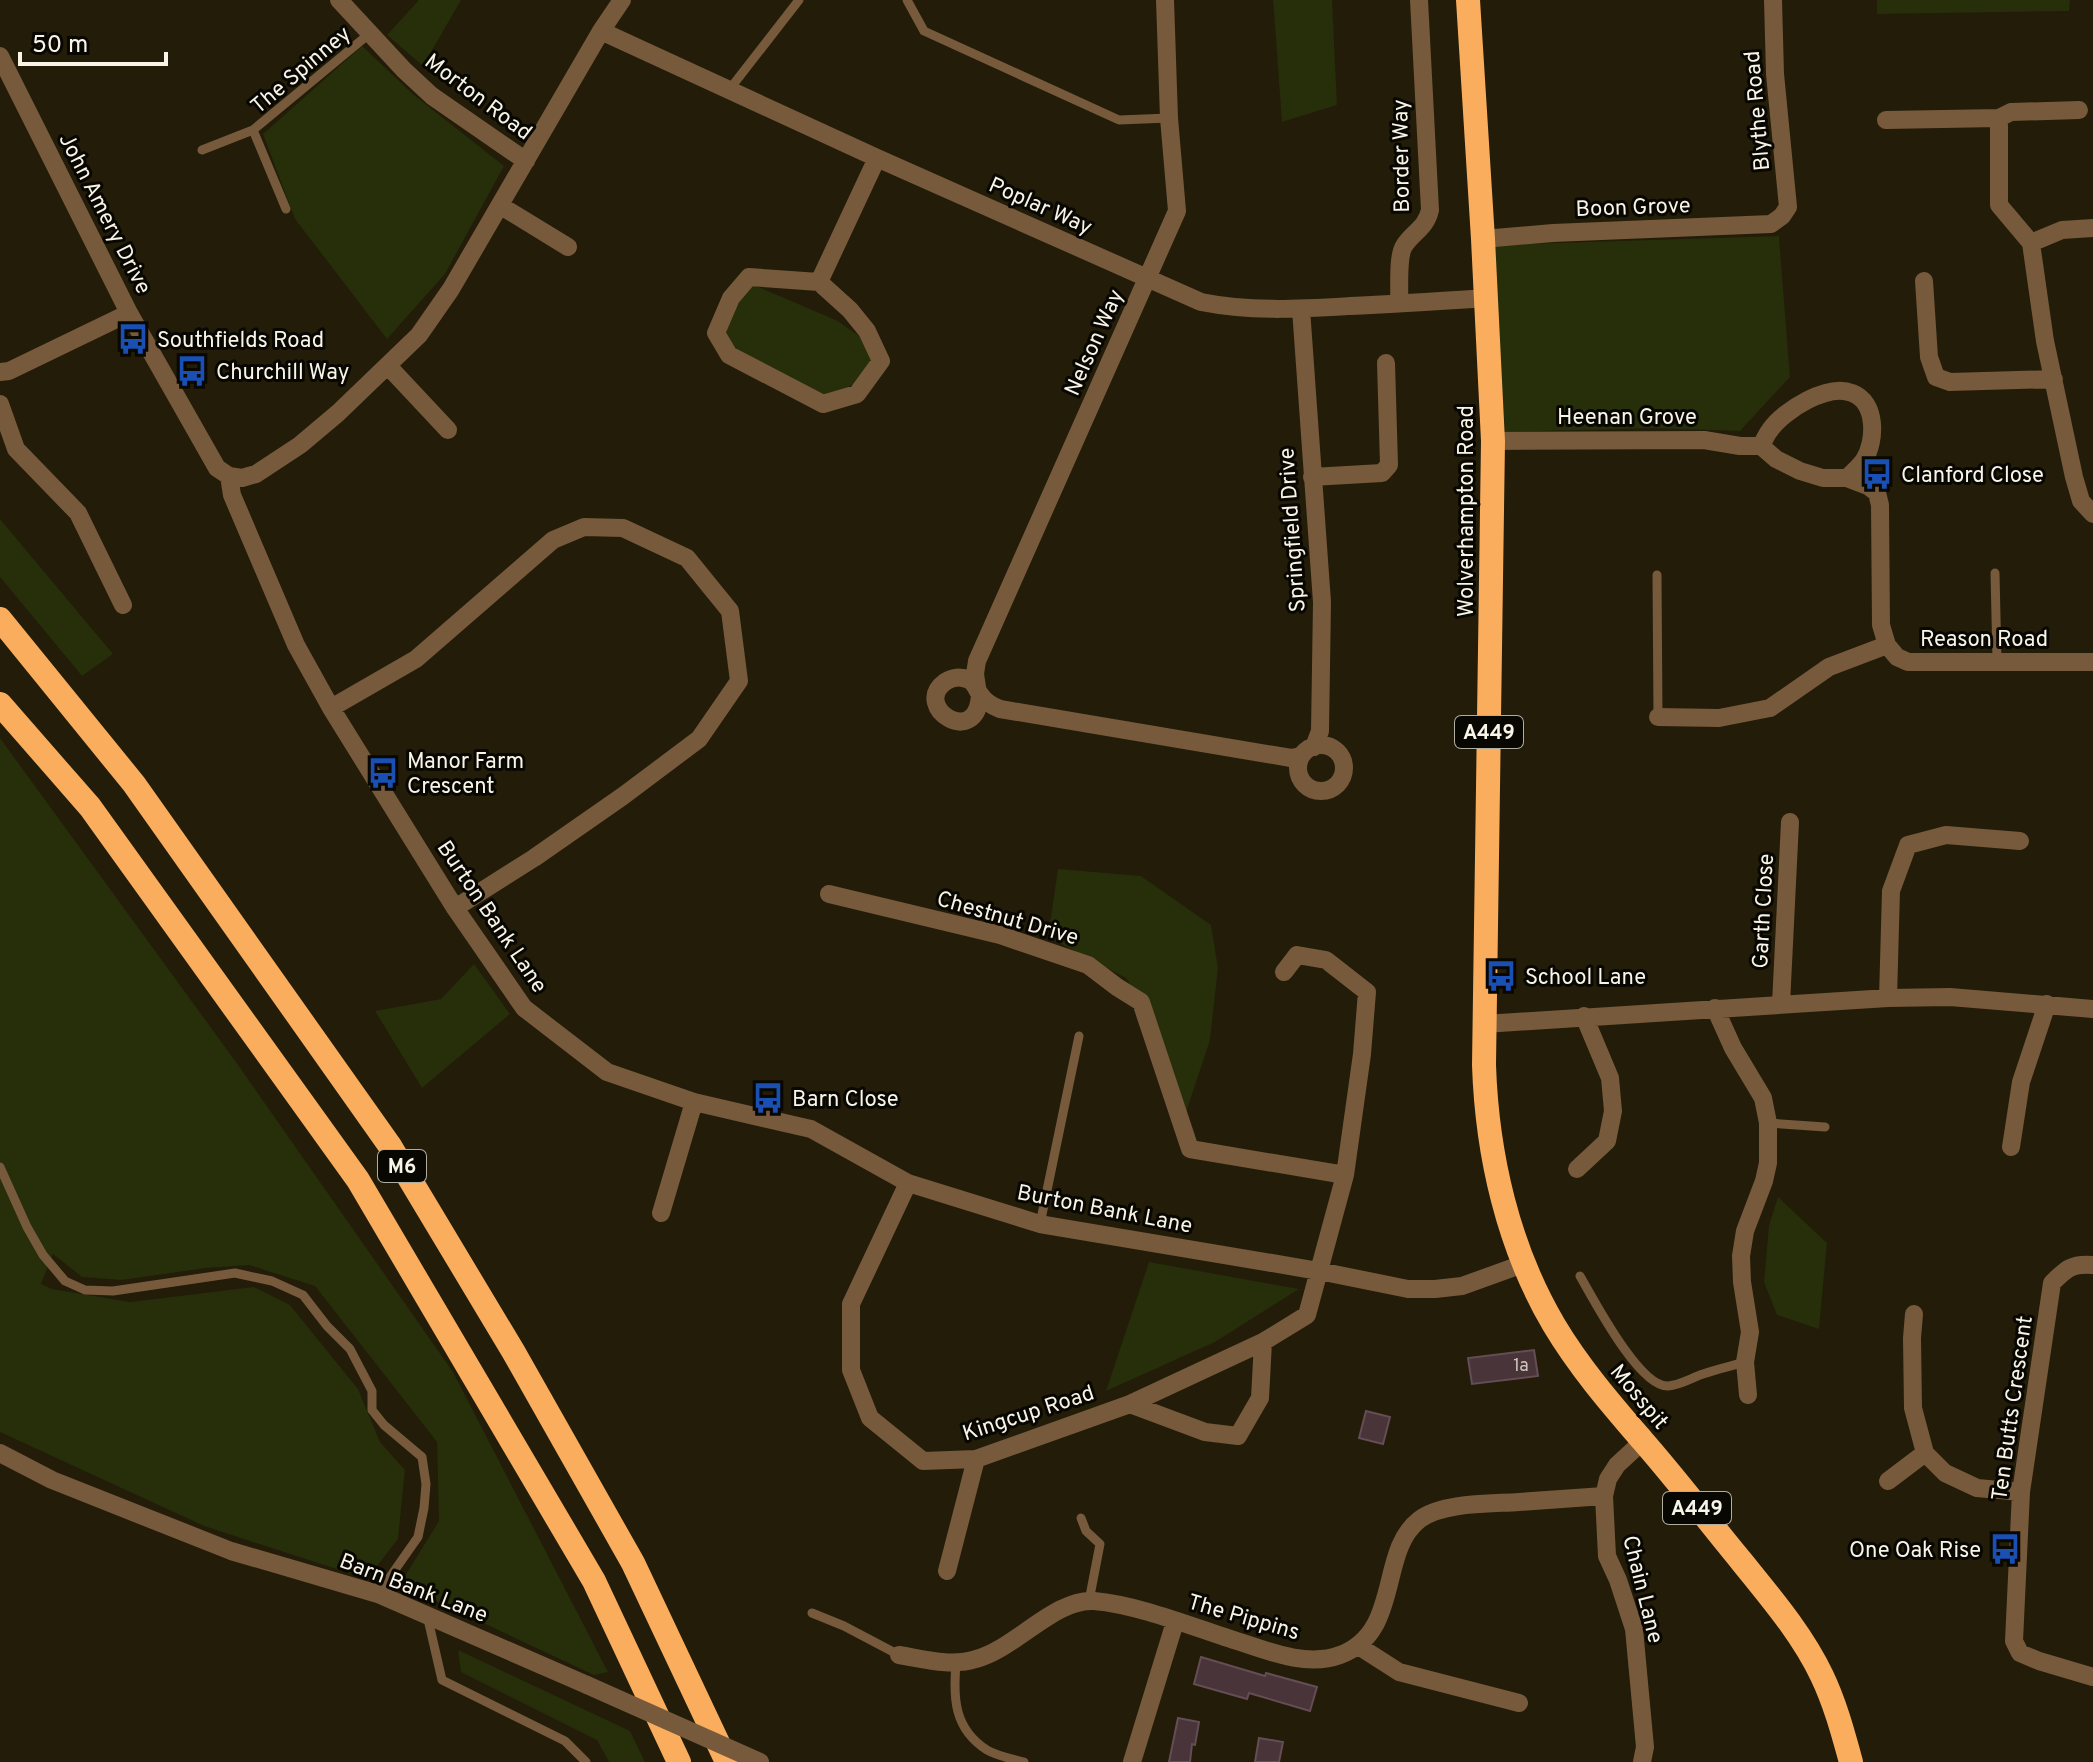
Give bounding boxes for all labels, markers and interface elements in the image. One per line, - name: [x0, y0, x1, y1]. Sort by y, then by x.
- scale bar: [20, 16, 166, 66]
- street label: The Spinney: [246, 21, 357, 121]
- text: 50 m: [32, 31, 88, 61]
- street label: Morton Road: [418, 49, 537, 147]
- street label: Blythe Road: [1740, 50, 1777, 172]
- street label: Border Way: [1388, 99, 1417, 213]
- street label: John Amery Drive: [52, 129, 156, 299]
- street label: Poplar Way: [984, 172, 1096, 242]
- street label: Boon Grove: [1575, 193, 1691, 224]
- street label: Nelson Way: [1060, 286, 1131, 400]
- bus stop icon: Southfields Road: [116, 322, 150, 356]
- place label: Southfields Road: [157, 328, 324, 355]
- bus stop icon: Churchill Way: [175, 354, 209, 388]
- place label: Churchill Way: [216, 360, 350, 387]
- street label: Wolverhampton Road: [1454, 405, 1481, 617]
- street label: Heenan Grove: [1557, 405, 1697, 432]
- street label: Springfield Drive: [1274, 447, 1313, 613]
- bus stop icon: Clanford Close: [1860, 457, 1894, 491]
- place label: Clanford Close: [1901, 463, 2044, 490]
- street label: Reason Road: [1920, 627, 2048, 654]
- road number: A449: [1455, 716, 1523, 748]
- place label: Manor Farm Crescent: [407, 749, 524, 801]
- bus stop icon: Manor Farm Crescent: [366, 756, 400, 790]
- street label: Burton Bank Lane: [430, 836, 552, 999]
- street label: Garth Close: [1748, 853, 1781, 969]
- street label: Chestnut Drive: [933, 886, 1081, 953]
- bus stop icon: School Lane: [1484, 959, 1518, 993]
- place label: School Lane: [1525, 965, 1646, 992]
- bus stop icon: Barn Close: [751, 1081, 785, 1115]
- place label: Barn Close: [792, 1087, 898, 1114]
- road number: M6: [378, 1150, 426, 1182]
- street label: Burton Bank Lane: [1015, 1180, 1195, 1241]
- street label: Ten Butts Crescent: [1987, 1314, 2040, 1503]
- house number: 1a: [1513, 1355, 1529, 1378]
- street label: Mosspit: [1603, 1360, 1673, 1436]
- street label: Kingcup Road: [959, 1380, 1098, 1448]
- road number: A449: [1663, 1492, 1731, 1524]
- bus stop icon: One Oak Rise: [1988, 1532, 2022, 1566]
- street label: Chain Lane: [1615, 1533, 1668, 1646]
- place label: One Oak Rise: [1849, 1538, 1981, 1565]
- street label: Barn Bank Lane: [335, 1549, 491, 1630]
- street label: The Pippins: [1184, 1590, 1302, 1647]

